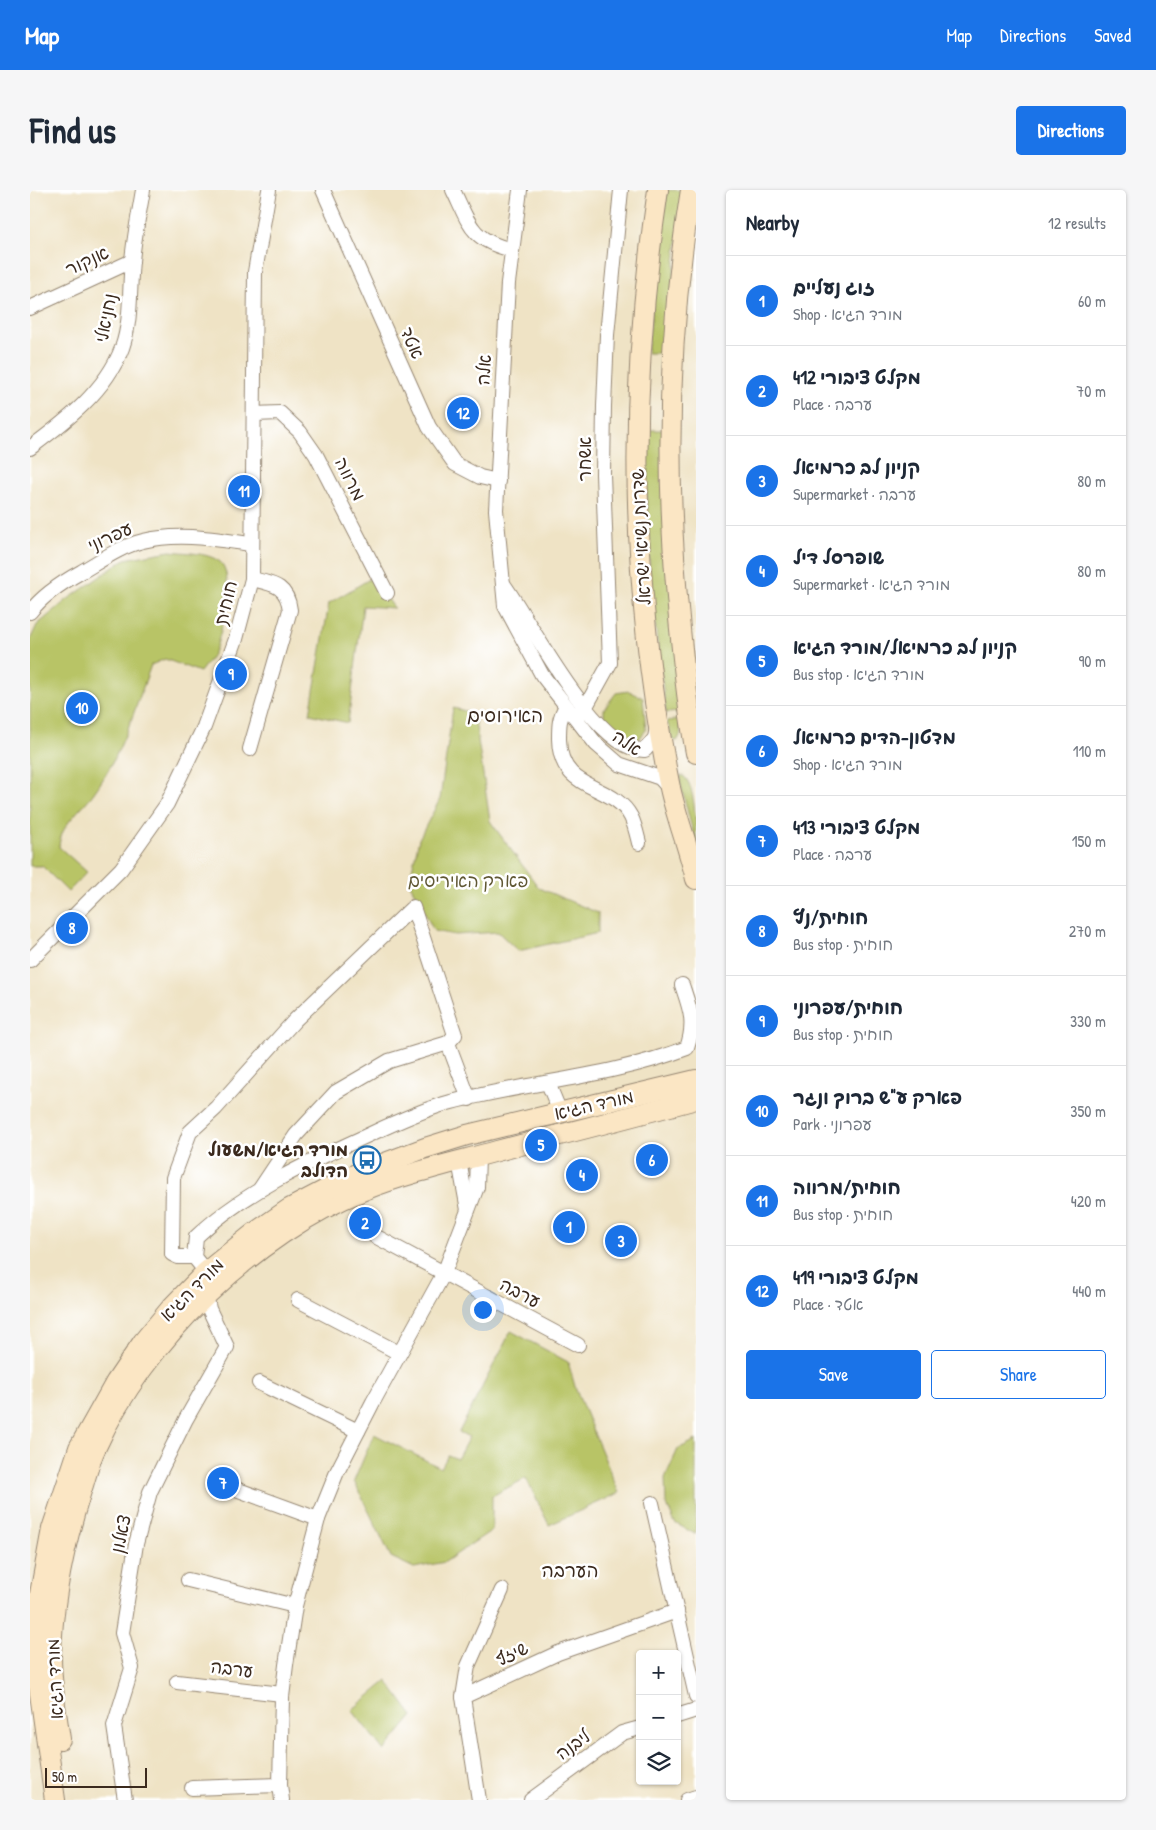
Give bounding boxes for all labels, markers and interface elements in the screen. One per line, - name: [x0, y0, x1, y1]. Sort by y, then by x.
- text: Map: [25, 19, 59, 51]
- text: Map: [947, 23, 972, 48]
- text: Directions: [1000, 23, 1066, 48]
- text: Saved: [1094, 23, 1131, 48]
- button: Directions: [1016, 106, 1126, 155]
- text: Find us: [30, 107, 116, 154]
- text: Nearby: [746, 208, 799, 237]
- text: 12 results: [1048, 212, 1106, 234]
- street label: אנקור: [61, 240, 113, 281]
- text: זוג נעליים: [793, 274, 875, 300]
- text: 1: [759, 290, 765, 312]
- text: 60 m: [1078, 290, 1106, 312]
- street label: נחניאלי: [88, 291, 123, 345]
- text: Shop · מורד הגיא: [793, 303, 903, 325]
- street label: אטד: [394, 323, 430, 363]
- street label: אלה: [470, 354, 497, 386]
- text: מקלט ציבורי 412: [793, 364, 921, 390]
- text: 2: [758, 380, 766, 402]
- text: 70 m: [1076, 380, 1106, 402]
- text: Place · ערבה: [793, 393, 872, 415]
- pin: 12: [447, 394, 479, 432]
- street label: אשחר: [572, 436, 597, 482]
- street label: מרווה: [329, 453, 372, 505]
- text: קניון לב כרמיאל: [793, 454, 920, 480]
- street label: שדרות נשיאי ישראל: [624, 468, 657, 606]
- text: 3: [758, 470, 766, 492]
- text: 80 m: [1077, 470, 1106, 492]
- pin: 11: [228, 472, 260, 510]
- text: Supermarket · ערבה: [793, 483, 916, 505]
- street label: עפרוני: [83, 515, 136, 558]
- text: שופרסל דיל: [793, 544, 884, 570]
- text: 4: [759, 560, 765, 582]
- text: 80 m: [1077, 560, 1106, 582]
- text: Supermarket · מורד הגיא: [793, 573, 950, 595]
- street label: חוחית: [208, 578, 243, 628]
- text: קניון לב כרמיאל/מורד הגיא: [793, 634, 1017, 660]
- text: 5: [759, 650, 765, 672]
- text: 90 m: [1078, 650, 1106, 672]
- pin: 9: [215, 655, 247, 693]
- text: Bus stop · מורד הגיא: [793, 663, 925, 685]
- pin: 10: [66, 689, 98, 727]
- district label: האירוסים: [467, 702, 543, 728]
- street label: אלה: [608, 724, 647, 762]
- text: מדטון-הדים כרמיאל: [793, 724, 956, 750]
- text: 6: [759, 740, 765, 762]
- text: 110 m: [1073, 740, 1106, 762]
- text: Shop · מורד הגיא: [793, 753, 903, 775]
- text: מקלט ציבורי 413: [793, 814, 920, 840]
- text: 7: [758, 830, 766, 852]
- text: 150 m: [1072, 830, 1106, 852]
- text: Place · ערבה: [793, 843, 872, 865]
- park label: פארק האיריסים: [408, 868, 528, 893]
- text: חוחית/נץ: [793, 904, 868, 930]
- pin: 8: [56, 909, 88, 947]
- text: 8: [759, 920, 765, 942]
- text: 270 m: [1069, 920, 1106, 942]
- text: Bus stop · חוחית: [793, 933, 893, 955]
- text: חוחית/עפרוני: [793, 994, 903, 1020]
- text: 9: [759, 1010, 765, 1032]
- text: 330 m: [1070, 1010, 1106, 1032]
- text: Bus stop · חוחית: [793, 1023, 893, 1045]
- street label: מורד הגיא: [552, 1083, 636, 1126]
- text: פארק ע"ש ברוך ונגר: [793, 1084, 962, 1110]
- text: 10: [756, 1100, 768, 1122]
- text: 350 m: [1070, 1100, 1106, 1122]
- text: Park · עפרוני: [793, 1113, 872, 1135]
- pin: 5: [525, 1126, 557, 1164]
- place label: מורד הגיא/משעול הדולב: [208, 1137, 348, 1183]
- pin: 6: [636, 1141, 668, 1179]
- bus stop icon: מורד הגיא/משעול הדולב: [352, 1145, 382, 1175]
- pin: 4: [566, 1156, 598, 1194]
- text: חוחית/מרווה: [793, 1174, 901, 1200]
- text: 11: [756, 1190, 768, 1212]
- text: 420 m: [1071, 1190, 1106, 1212]
- text: Bus stop · חוחית: [793, 1203, 893, 1225]
- pin: 2: [349, 1204, 381, 1242]
- pin: 1: [553, 1208, 585, 1246]
- pin: 3: [605, 1222, 637, 1260]
- street label: מורד הגיא: [154, 1252, 229, 1327]
- text: מקלט ציבורי 419: [793, 1264, 919, 1290]
- street label: ערבה: [496, 1272, 545, 1314]
- text: 12: [755, 1280, 769, 1302]
- text: 440 m: [1072, 1280, 1106, 1302]
- text: Place · אטד: [793, 1293, 863, 1315]
- your location: [470, 1297, 496, 1323]
- button: Save: [746, 1350, 921, 1399]
- button: Share: [931, 1350, 1106, 1399]
- pin: 7: [207, 1464, 239, 1502]
- street label: צאלון: [104, 1512, 137, 1555]
- district label: הערבה: [541, 1557, 599, 1583]
- street label: שיזף: [491, 1635, 532, 1672]
- street label: מורד הגיא: [40, 1638, 69, 1720]
- map controls: [636, 1650, 681, 1785]
- button: +: [636, 1650, 681, 1695]
- street label: ערבה: [209, 1653, 255, 1684]
- button: −: [636, 1695, 681, 1740]
- street label: ליבנה: [550, 1723, 596, 1766]
- button: layers: [636, 1740, 681, 1785]
- scale bar: [45, 1765, 148, 1788]
- text: 50 m: [52, 1767, 77, 1786]

